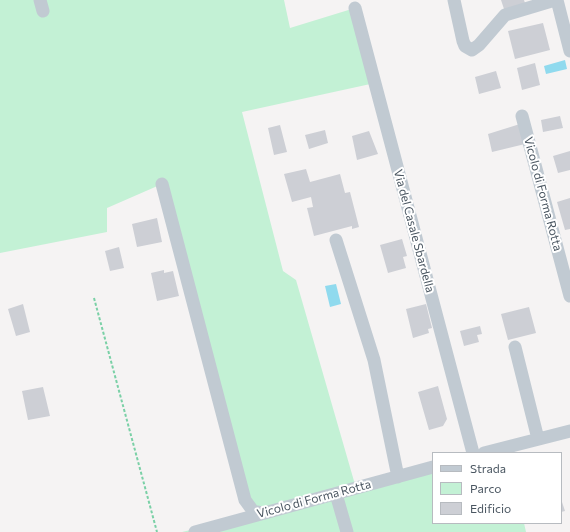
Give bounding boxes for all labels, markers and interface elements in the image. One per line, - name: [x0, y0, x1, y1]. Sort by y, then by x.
- street label: Vicolo di Forma Rotta: [521, 135, 565, 253]
- street label: Via del Casale Sbardella: [391, 168, 437, 294]
- legend: [432, 452, 562, 524]
- text: Strada: [470, 461, 506, 475]
- street label: Vicolo di Forma Rotta: [255, 477, 373, 521]
- text: Parco: [470, 481, 502, 495]
- text: Edificio: [470, 501, 511, 515]

